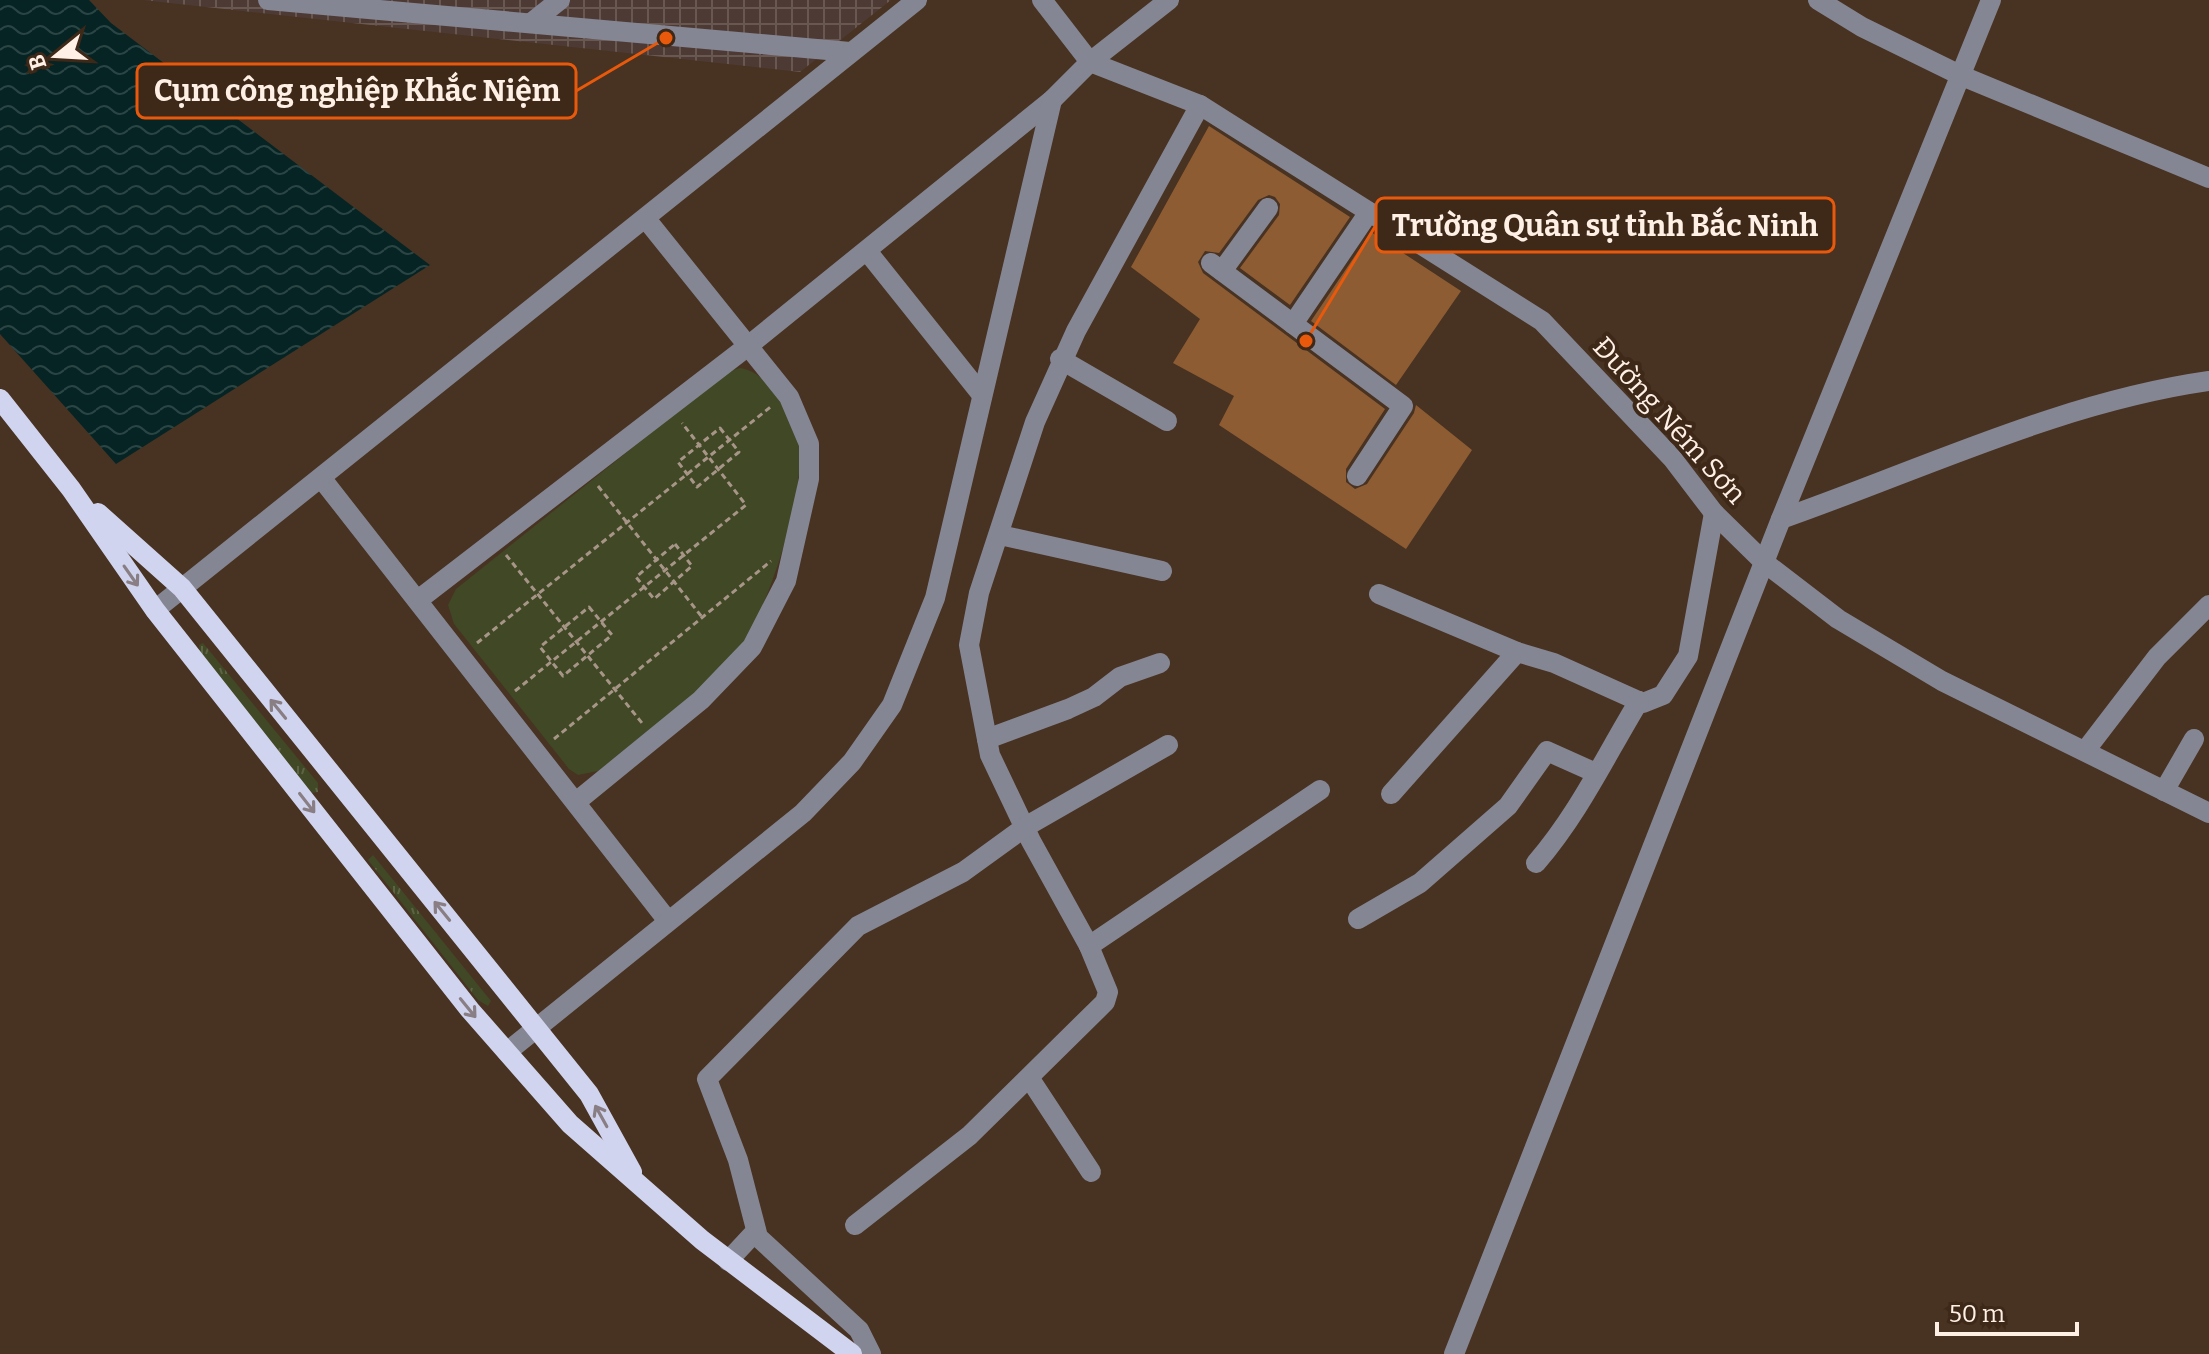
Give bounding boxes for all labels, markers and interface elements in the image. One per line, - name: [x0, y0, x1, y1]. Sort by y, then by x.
- north arrow: [16, 16, 96, 96]
- text: B: [22, 51, 52, 73]
- callout: Cụm công nghiệp Khắc Niệm: [137, 64, 576, 118]
- text: Cụm công nghiệp Khắc Niệm: [154, 71, 561, 109]
- callout: Trường Quân sự tỉnh Bắc Ninh: [1376, 198, 1834, 252]
- text: Trường Quân sự tỉnh Bắc Ninh: [1392, 206, 1818, 244]
- street label: Đường Ném Sơn: [1586, 330, 1753, 510]
- one-way arrow: [123, 564, 139, 586]
- one-way arrow: [270, 699, 287, 720]
- one-way arrow: [299, 792, 316, 813]
- one-way arrow: [433, 901, 450, 922]
- one-way arrow: [459, 997, 477, 1018]
- one-way arrow: [593, 1105, 609, 1128]
- scale bar: [1937, 1286, 2077, 1336]
- text: 50 m: [1949, 1300, 2005, 1328]

